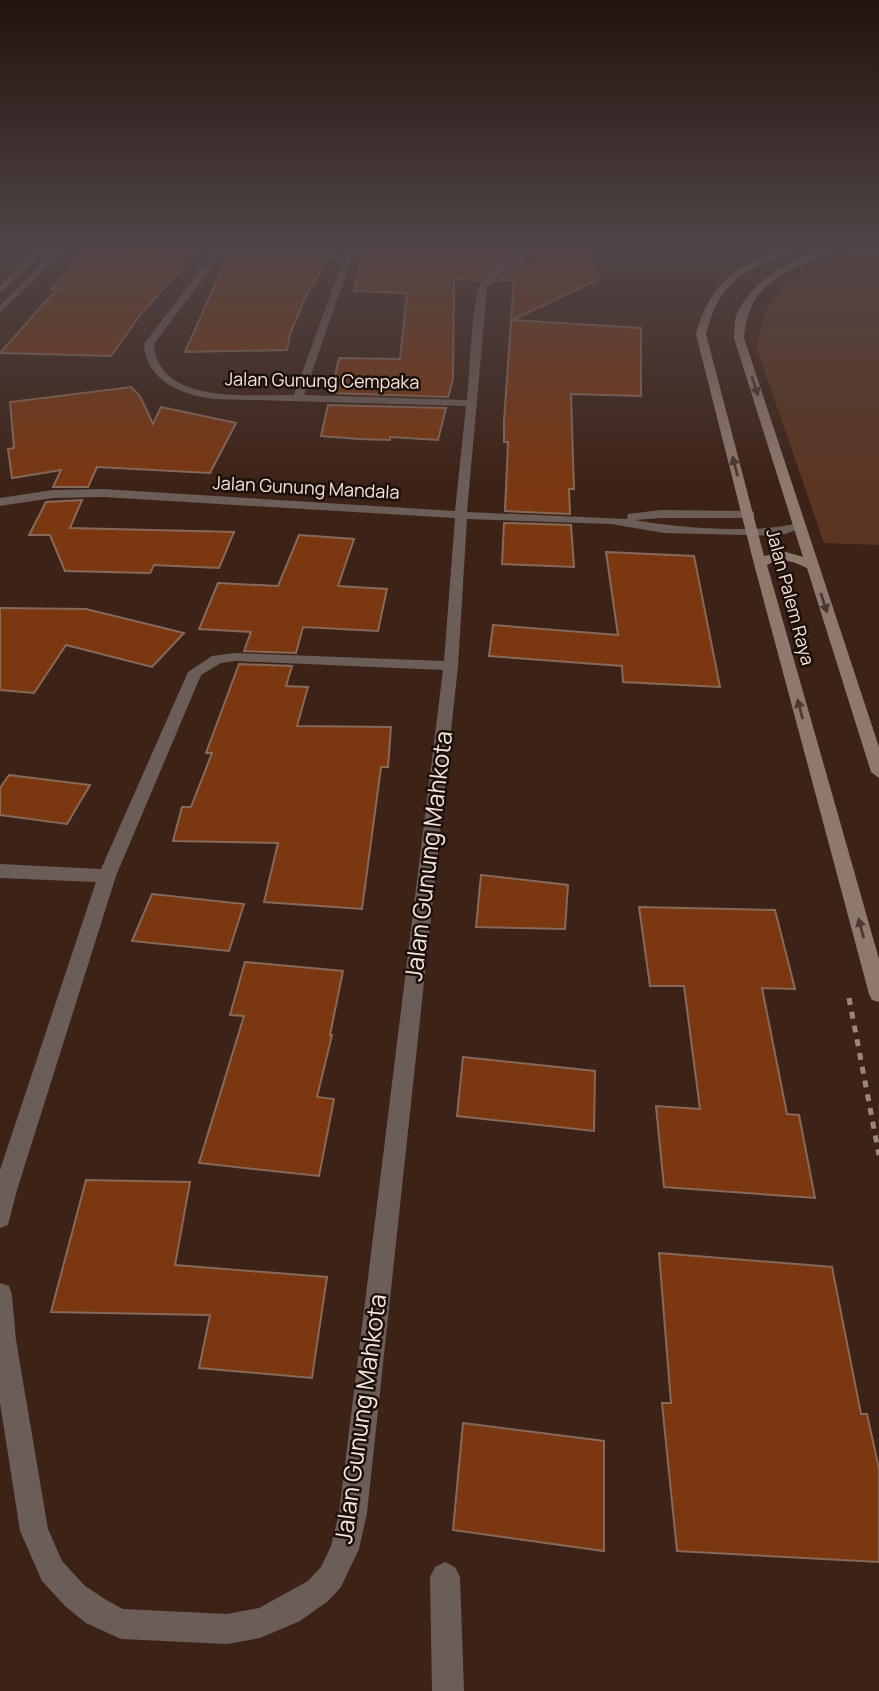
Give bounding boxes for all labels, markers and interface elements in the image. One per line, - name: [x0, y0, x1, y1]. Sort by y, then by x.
- street label: Jalan Gunung Cempaka: [225, 366, 419, 394]
- one-way arrow: [750, 376, 761, 397]
- one-way arrow: [729, 455, 739, 476]
- street label: Jalan Gunung Mandala: [212, 470, 400, 504]
- street label: Jalan Palem Raya: [761, 526, 821, 668]
- one-way arrow: [819, 593, 829, 614]
- one-way arrow: [795, 698, 805, 719]
- street label: Jalan Gunung Mahkota: [396, 729, 459, 983]
- one-way arrow: [855, 917, 866, 939]
- street label: Jalan Gunung Mahkota: [326, 1292, 393, 1546]

